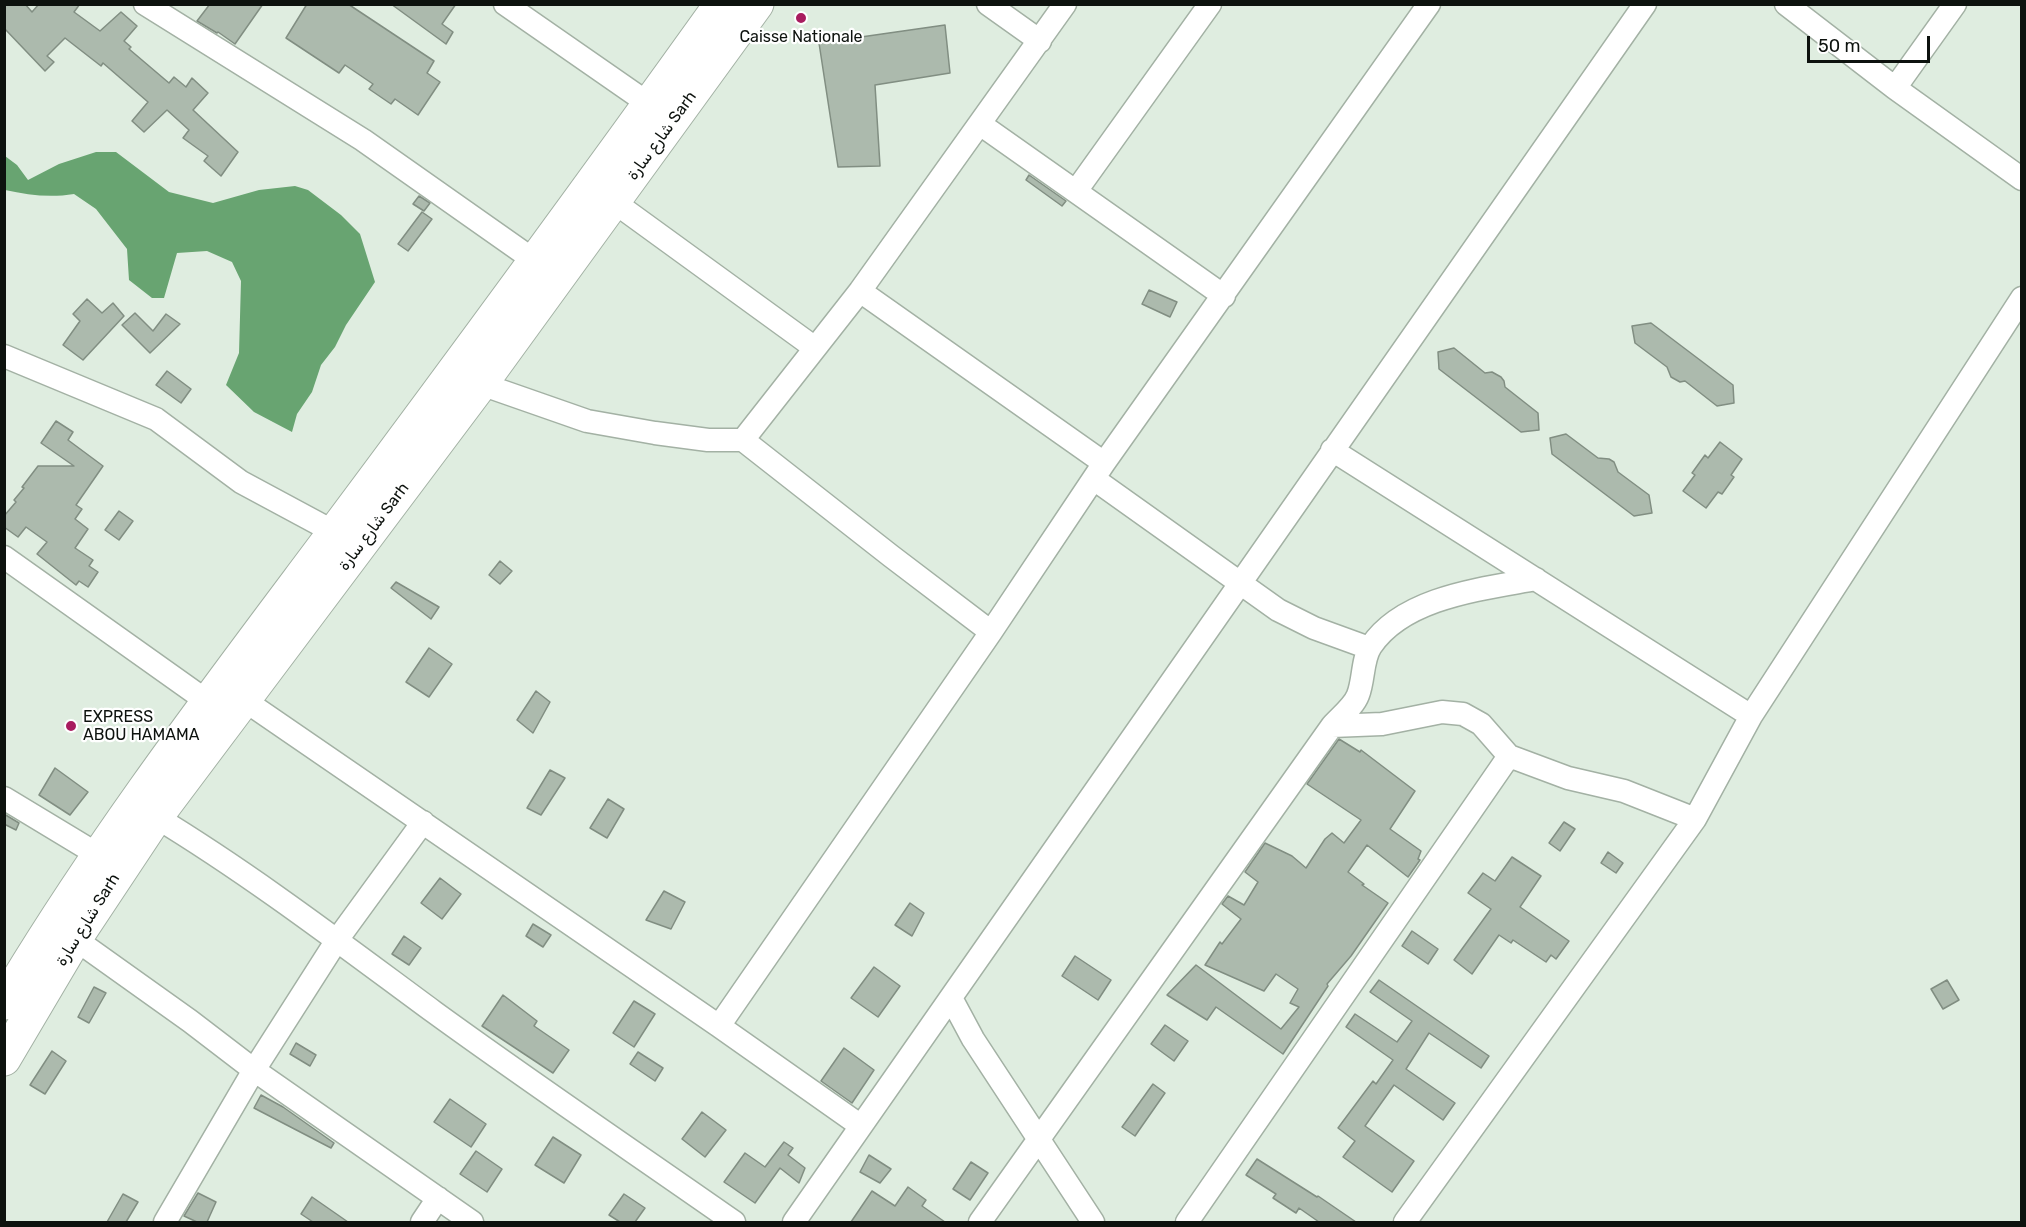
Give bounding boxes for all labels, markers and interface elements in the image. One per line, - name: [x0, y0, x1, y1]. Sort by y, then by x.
- marker: Caisse Nationale: [794, 11, 808, 25]
- scale bar: [1810, 24, 1933, 62]
- place label: Caisse Nationale: [739, 27, 863, 47]
- text: 50 m: [1818, 35, 1861, 57]
- street label: شارع سارة Sarh: [623, 88, 701, 184]
- street label: شارع سارة Sarh: [335, 479, 413, 575]
- place label: EXPRESS ABOU HAMAMA: [83, 707, 199, 745]
- marker: EXPRESS ABOU HAMAMA: [64, 719, 78, 733]
- street label: شارع سارة Sarh: [52, 870, 124, 970]

